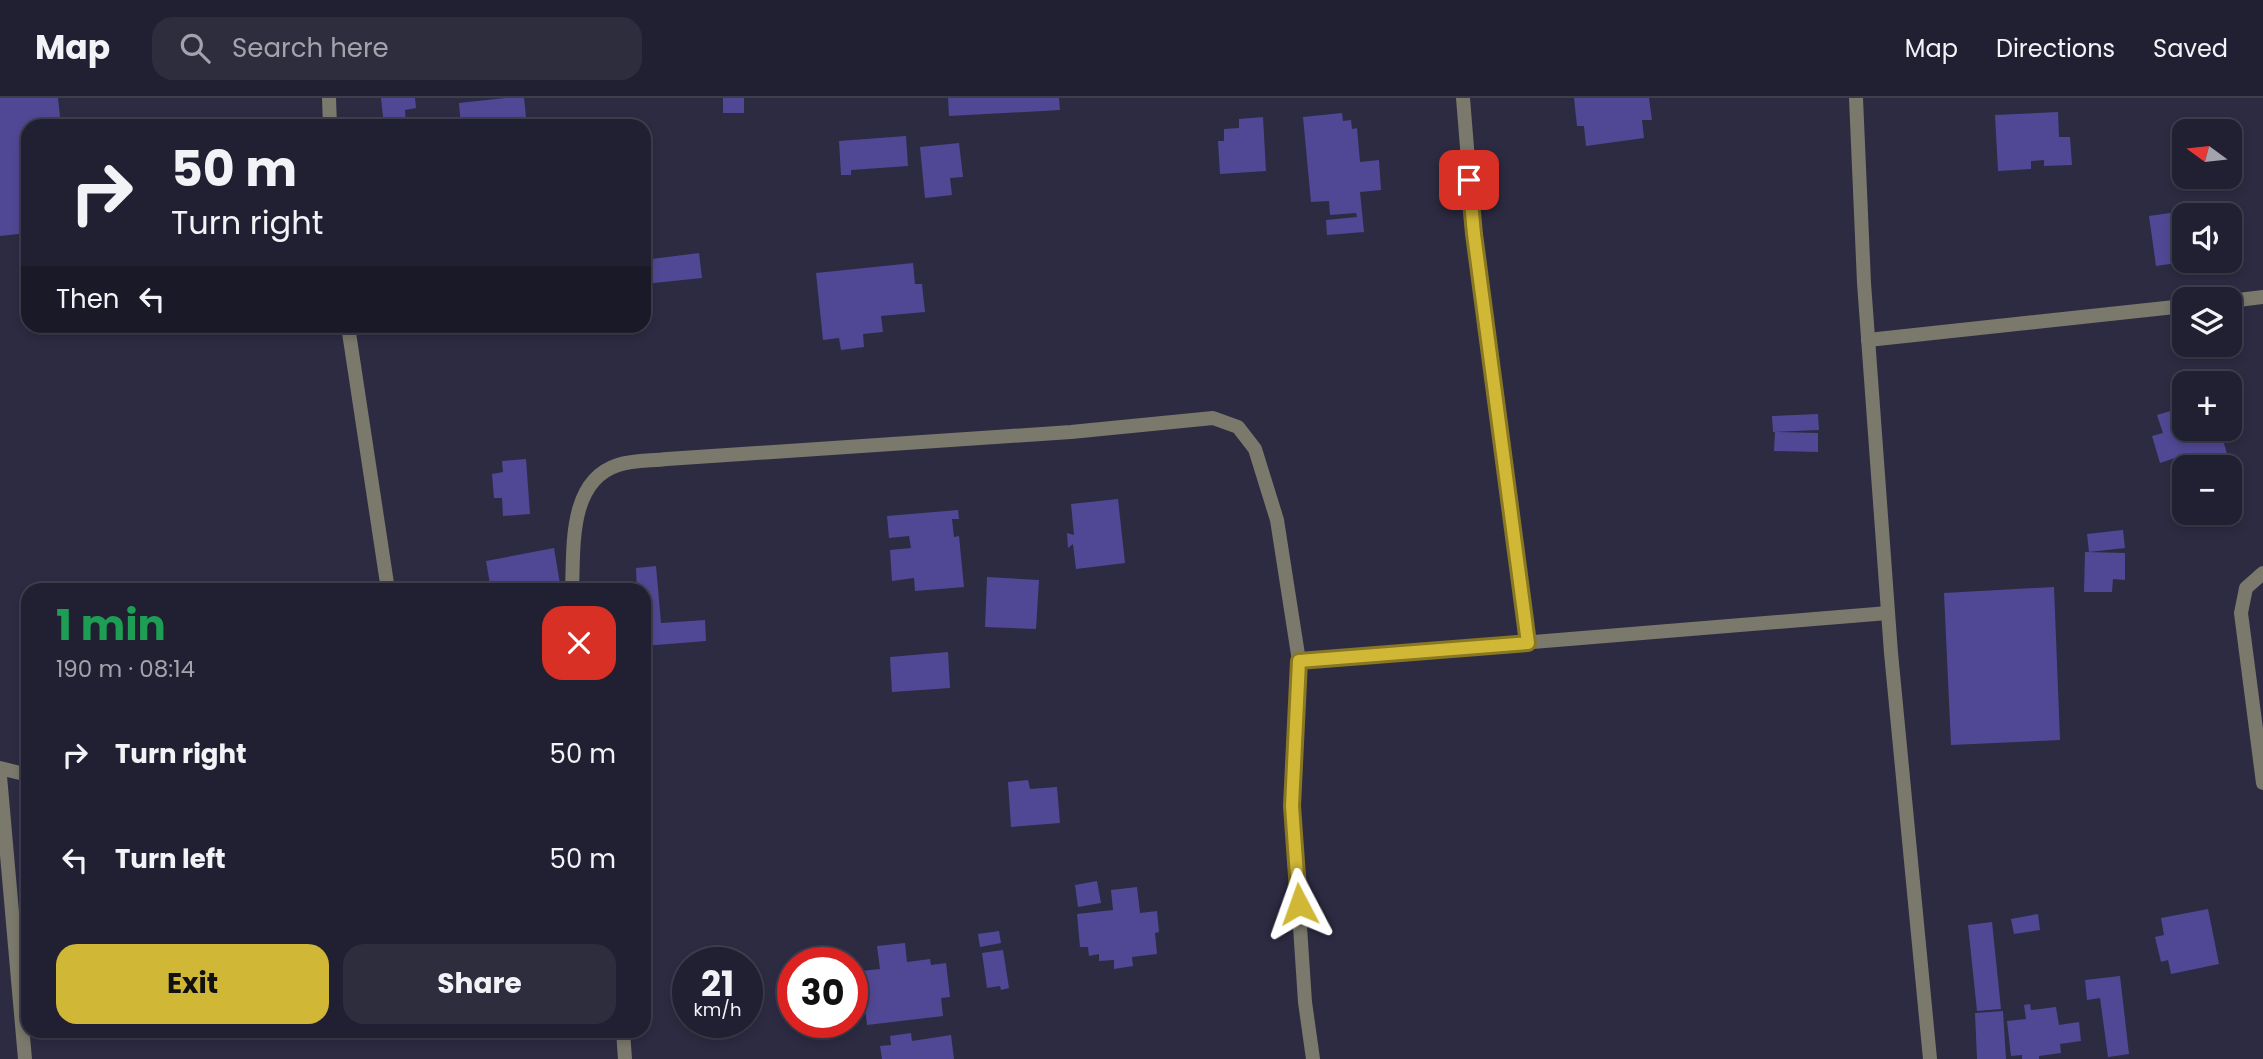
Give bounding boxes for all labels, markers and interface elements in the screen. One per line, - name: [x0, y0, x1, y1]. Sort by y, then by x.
- search box: [152, 17, 642, 80]
- text: Map: [35, 24, 110, 71]
- icon: search: [176, 29, 214, 67]
- text: Search here: [232, 30, 389, 66]
- text: Map: [1905, 32, 1958, 65]
- text: Directions: [1996, 32, 2115, 65]
- text: Saved: [2153, 32, 2228, 65]
- north arrow: [2172, 119, 2242, 189]
- map controls: [2172, 119, 2242, 525]
- text: 50 m: [171, 135, 297, 203]
- icon: right: [56, 147, 147, 238]
- pin: [1439, 150, 1499, 210]
- icon: arrive: [1450, 161, 1488, 199]
- text: Turn right: [171, 200, 323, 245]
- button: sound: [2172, 203, 2242, 273]
- icon: left: [133, 280, 171, 318]
- text: Then: [56, 281, 119, 317]
- button: layers: [2172, 287, 2242, 357]
- button: +: [2172, 371, 2242, 441]
- button: −: [2172, 455, 2242, 525]
- text: 1 min: [56, 596, 166, 655]
- button: close: [542, 606, 616, 680]
- text: 190 m · 08:14: [56, 653, 195, 685]
- icon: right: [56, 736, 94, 774]
- text: Turn right: [115, 736, 247, 772]
- text: 50 m: [550, 736, 616, 772]
- icon: left: [56, 841, 94, 879]
- text: Turn left: [115, 841, 226, 877]
- text: 50 m: [550, 841, 616, 877]
- position arrow: [1262, 867, 1336, 941]
- button: Exit: [56, 944, 329, 1024]
- button: Share: [343, 944, 616, 1024]
- speed limit sign: 30: [777, 947, 868, 1038]
- text: 21: [701, 959, 734, 1008]
- text: km/h: [694, 997, 741, 1022]

